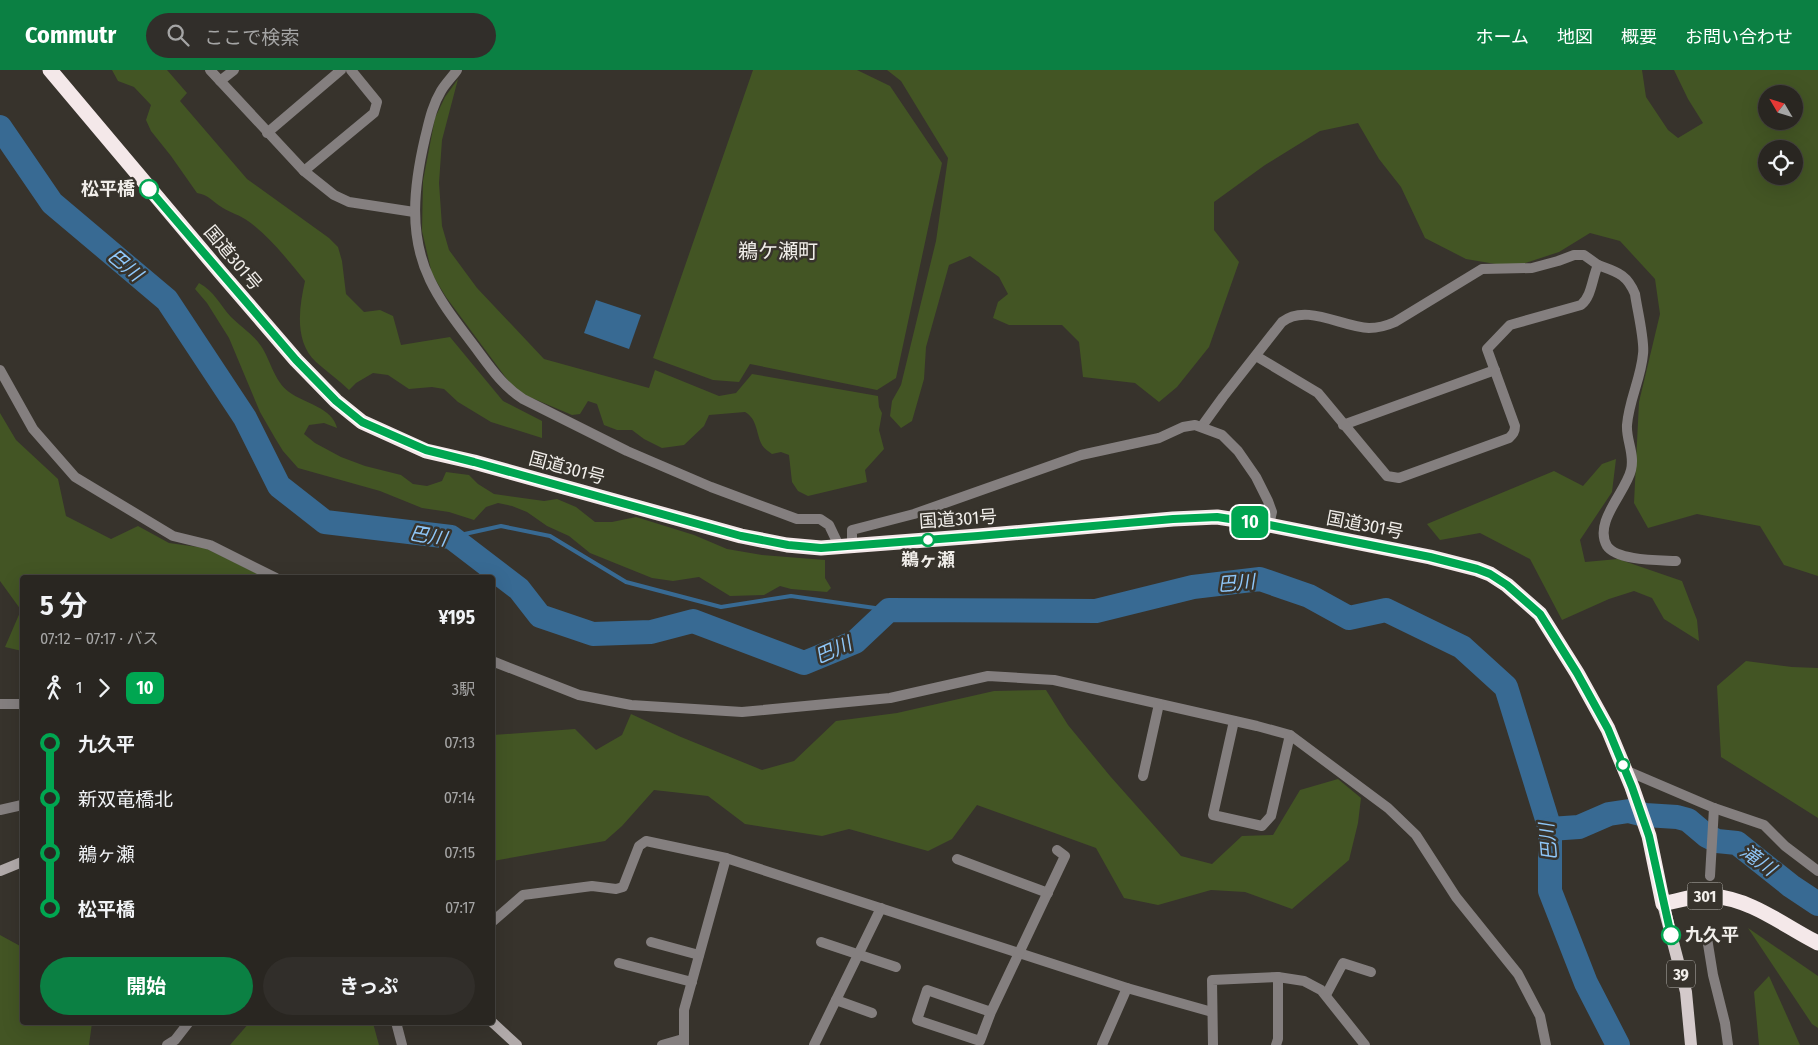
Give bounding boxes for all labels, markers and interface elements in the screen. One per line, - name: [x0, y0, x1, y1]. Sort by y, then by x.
- search box: [146, 13, 496, 58]
- text: Commutr: [25, 21, 116, 49]
- icon: search: [164, 21, 192, 49]
- text: ここで検索: [204, 26, 299, 49]
- text: ホーム: [1476, 26, 1529, 48]
- text: 地図: [1557, 26, 1593, 48]
- text: 概要: [1621, 26, 1657, 48]
- text: お問い合わせ: [1685, 26, 1793, 48]
- north arrow: [1758, 85, 1802, 130]
- map controls: [1758, 85, 1803, 185]
- button: locate: [1758, 140, 1803, 185]
- place label: 松平橋: [81, 178, 135, 200]
- marker: 松平橋: [139, 179, 159, 199]
- street label: 国道301号: [199, 221, 267, 295]
- district label: 鵜ケ瀬町: [738, 239, 818, 263]
- water label: 巴川: [103, 244, 148, 287]
- street label: 国道301号: [526, 447, 608, 489]
- street label: 国道301号: [918, 505, 998, 533]
- line badge: 10: [1228, 506, 1272, 538]
- street label: 国道301号: [1325, 507, 1405, 543]
- text: 10: [1241, 511, 1259, 533]
- water label: 巴川: [407, 521, 451, 551]
- marker: 鵜ヶ瀬: [921, 533, 935, 547]
- place label: 鵜ヶ瀬: [901, 549, 955, 571]
- water label: 巴川: [1216, 570, 1258, 596]
- text: 5 分: [40, 589, 88, 622]
- text: ¥195: [439, 606, 475, 629]
- text: 07:12 – 07:17 · バス: [40, 629, 159, 648]
- water label: 巴川: [811, 631, 857, 668]
- icon: walk: [40, 674, 68, 702]
- icon: forward: [90, 674, 118, 702]
- text: 10: [136, 677, 154, 699]
- text: 1: [76, 678, 82, 697]
- text: 3駅: [452, 680, 475, 699]
- text: 九久平: [78, 733, 135, 756]
- text: 07:13: [444, 733, 475, 752]
- unlabelled marker: [1616, 758, 1630, 772]
- text: 新双竜橋北: [78, 788, 173, 811]
- text: 07:14: [444, 788, 475, 807]
- water label: 巴川: [1535, 820, 1561, 862]
- water label: 滝川: [1736, 840, 1782, 882]
- text: 鵜ヶ瀬: [78, 843, 135, 866]
- text: 07:15: [444, 843, 475, 862]
- road number: 301: [1688, 882, 1722, 909]
- text: 松平橋: [78, 898, 135, 921]
- text: 07:17: [445, 898, 475, 917]
- place label: 九久平: [1685, 924, 1739, 946]
- marker: 九久平: [1661, 925, 1681, 945]
- button: 開始: [40, 957, 253, 1015]
- button: きっぷ: [263, 957, 475, 1015]
- road number: 39: [1667, 961, 1695, 988]

